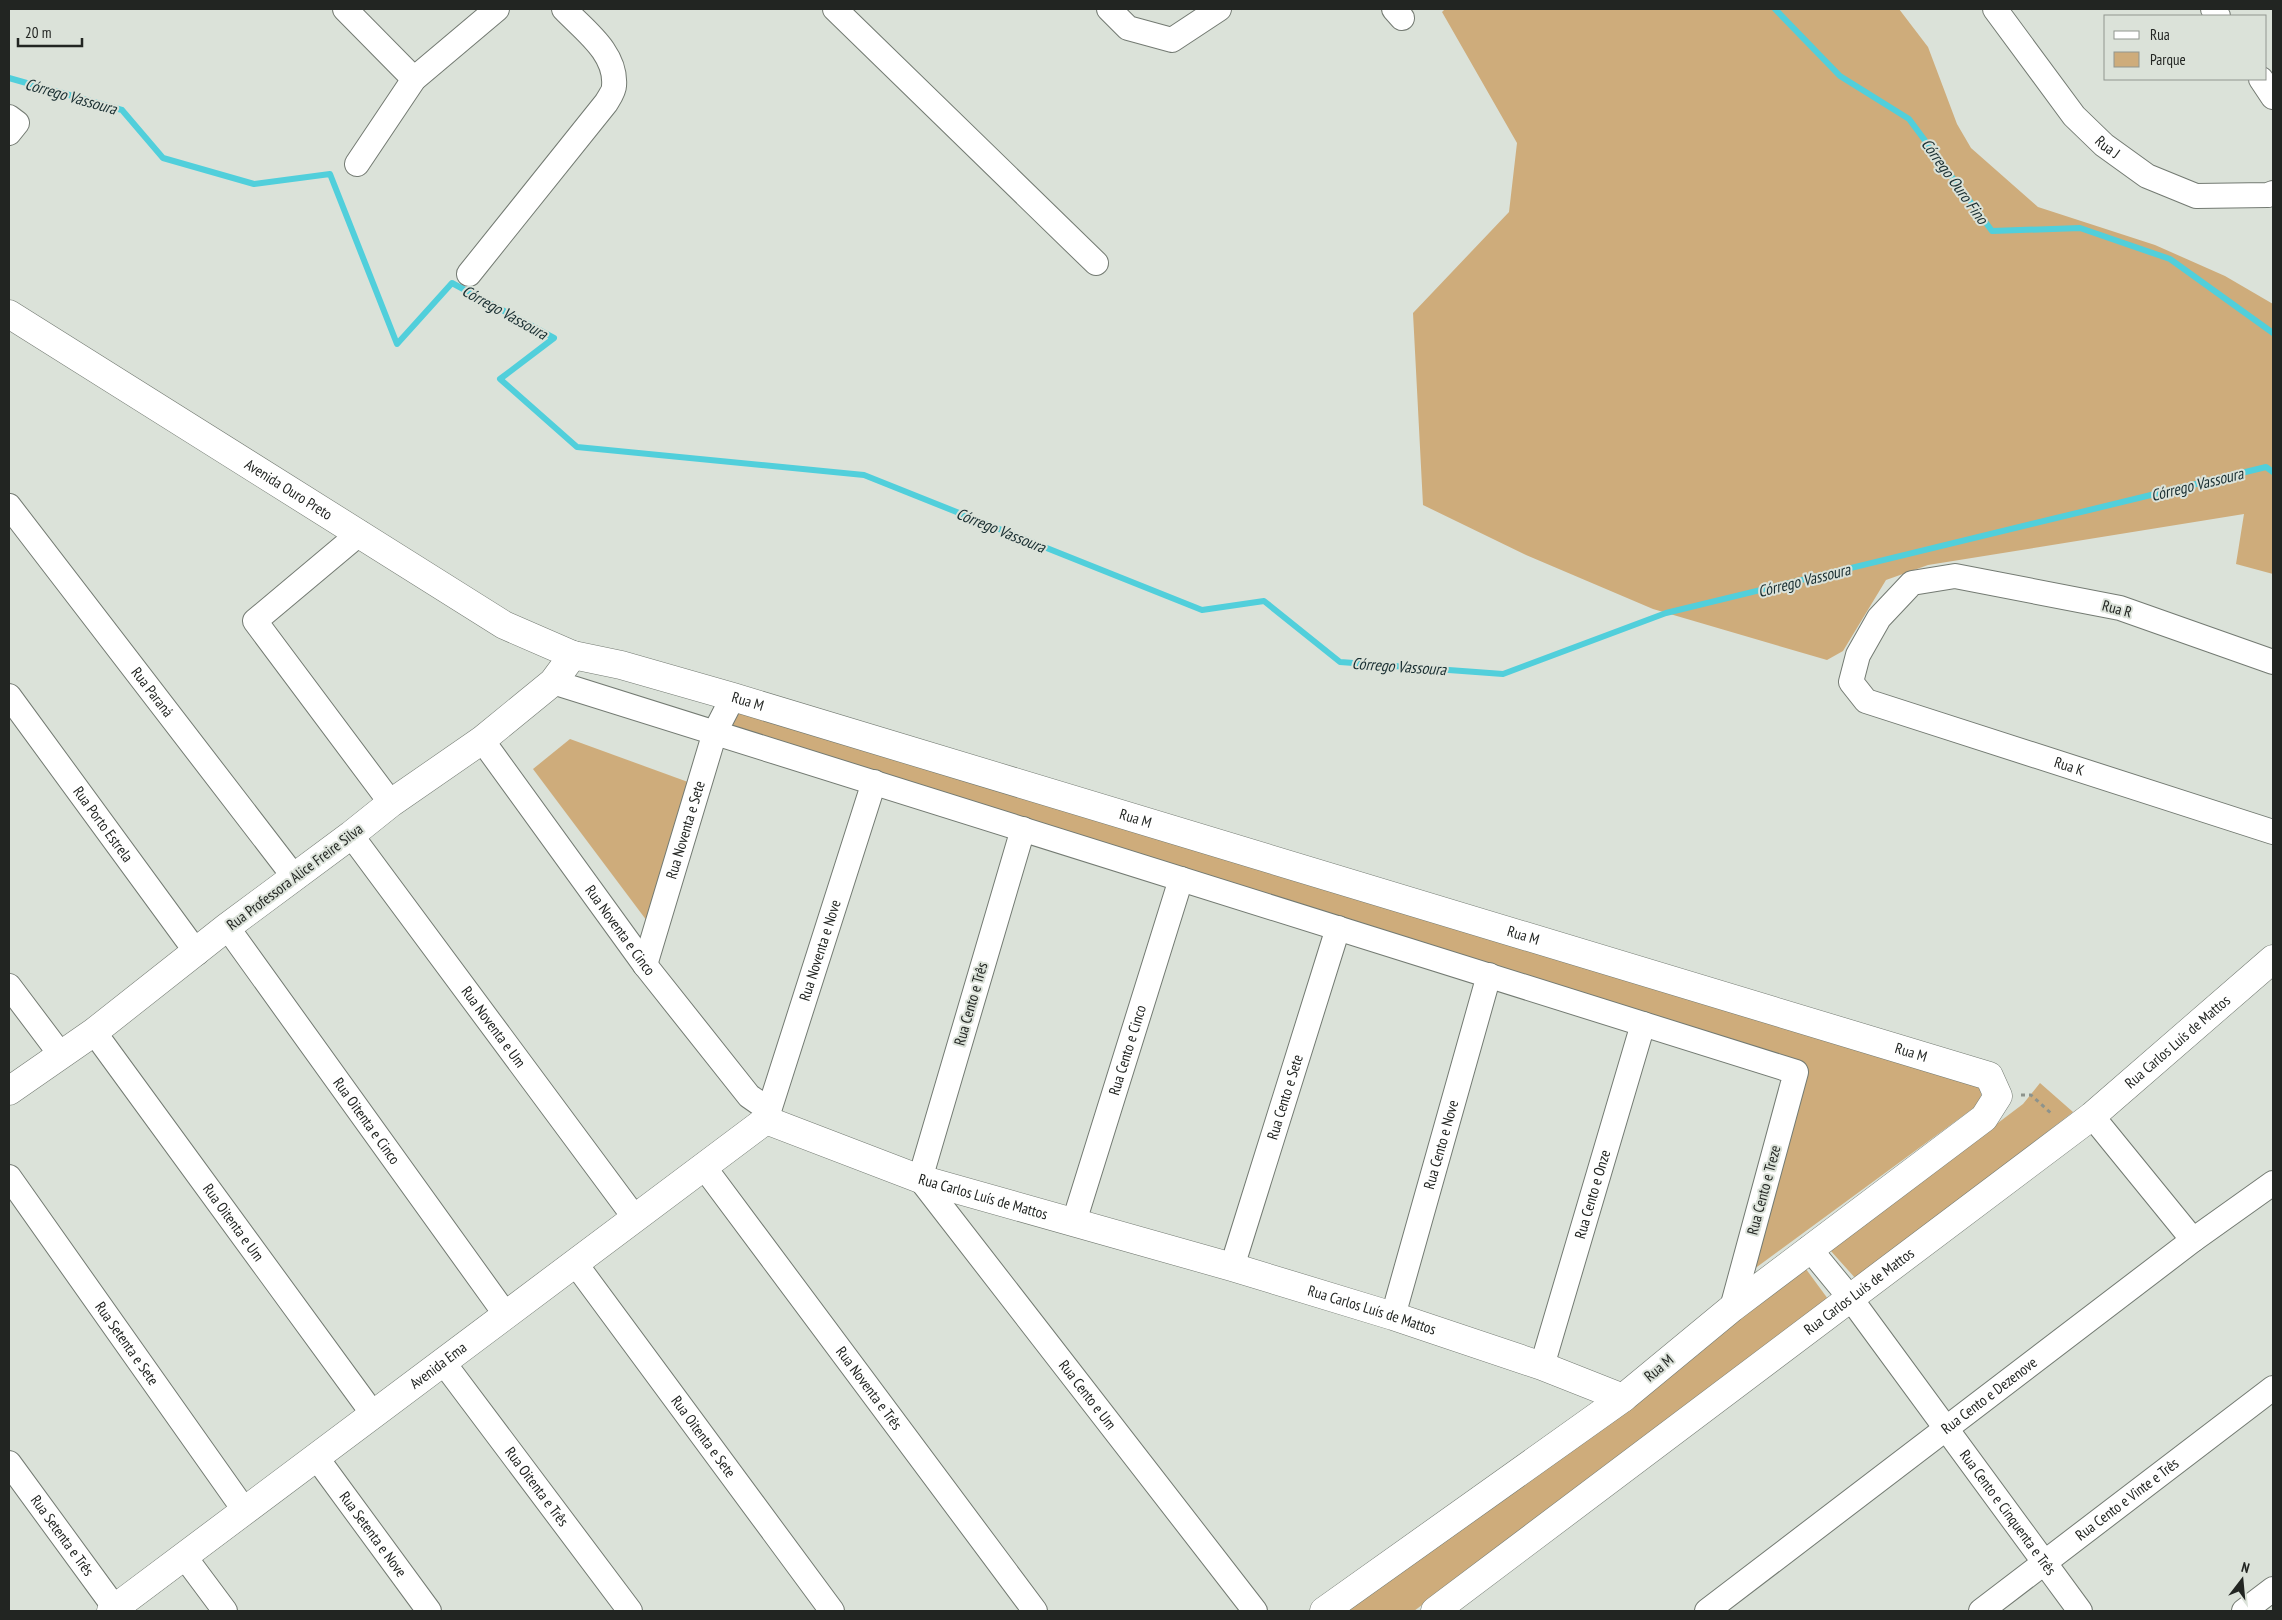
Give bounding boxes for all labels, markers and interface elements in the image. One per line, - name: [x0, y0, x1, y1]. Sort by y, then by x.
- scale bar: [18, 15, 81, 47]
- legend: [2104, 15, 2267, 80]
- text: 20 m: [25, 23, 51, 42]
- text: Rua: [2150, 25, 2170, 44]
- text: Parque: [2150, 50, 2186, 69]
- water label: Córrego Vassoura: [23, 73, 121, 119]
- street label: Rua J: [2091, 132, 2124, 163]
- water label: Córrego Ouro Fino: [1917, 134, 1993, 228]
- water label: Córrego Vassoura: [459, 280, 553, 344]
- street label: Avenida Ouro Preto: [241, 454, 336, 524]
- water label: Córrego Vassoura: [2149, 462, 2247, 505]
- water label: Córrego Vassoura: [953, 503, 1050, 558]
- water label: Córrego Vassoura: [1756, 558, 1854, 601]
- street label: Rua R: [2100, 595, 2134, 622]
- water label: Córrego Vassoura: [1351, 653, 1448, 679]
- street label: Rua Paraná: [127, 663, 178, 721]
- street label: Rua M: [730, 687, 766, 715]
- street label: Rua K: [2052, 752, 2087, 780]
- street label: Rua Noventa e Sete: [661, 778, 709, 881]
- street label: Rua Porto Estrela: [69, 782, 137, 866]
- street label: Rua M: [1117, 804, 1154, 832]
- street label: Rua Professora Alice Freire Silva: [223, 819, 367, 934]
- street label: Rua Noventa e Cinco: [581, 881, 659, 979]
- street label: Rua Noventa e Nove: [795, 897, 845, 1003]
- street label: Rua M: [1505, 921, 1542, 949]
- street label: Rua Cento e Três: [950, 960, 991, 1048]
- street label: Rua Noventa e Um: [457, 982, 530, 1071]
- street label: Rua Carlos Luís de Mattos: [2121, 990, 2234, 1092]
- street label: Rua Cento e Cinco: [1104, 1003, 1150, 1098]
- street label: Rua M: [1893, 1038, 1929, 1066]
- street label: Rua Cento e Sete: [1262, 1052, 1307, 1142]
- street label: Rua Oitenta e Cinco: [329, 1074, 405, 1168]
- street label: Rua Cento e Nove: [1419, 1098, 1462, 1191]
- street label: Rua Cento e Treze: [1742, 1143, 1785, 1237]
- street label: Rua Cento e Onze: [1570, 1148, 1614, 1241]
- street label: Rua Carlos Luís de Mattos: [916, 1169, 1050, 1224]
- street label: Rua Oitenta e Um: [199, 1180, 268, 1265]
- street label: Rua Carlos Luís de Mattos: [1800, 1243, 1918, 1339]
- street label: Rua Carlos Luís de Mattos: [1306, 1281, 1439, 1339]
- street label: Rua Setenta e Sete: [91, 1298, 163, 1389]
- street label: Avenida Ema: [406, 1338, 470, 1393]
- street label: Rua Noventa e Três: [832, 1343, 907, 1433]
- street label: Rua M: [1640, 1350, 1677, 1385]
- street label: Rua Cento e Dezenove: [1937, 1353, 2041, 1438]
- street label: Rua Cento e Um: [1055, 1356, 1121, 1433]
- street label: Rua Oitenta e Sete: [667, 1392, 740, 1481]
- street label: Rua Oitenta e Três: [501, 1443, 573, 1530]
- street label: Rua Cento e Cinquenta e Três: [1956, 1446, 2060, 1579]
- street label: Rua Cento e Vinte e Três: [2072, 1453, 2182, 1544]
- street label: Rua Setenta e Nove: [335, 1488, 411, 1581]
- street label: Rua Setenta e Três: [27, 1491, 98, 1580]
- north arrow: [2217, 1555, 2267, 1605]
- text: N: [2239, 1558, 2252, 1577]

